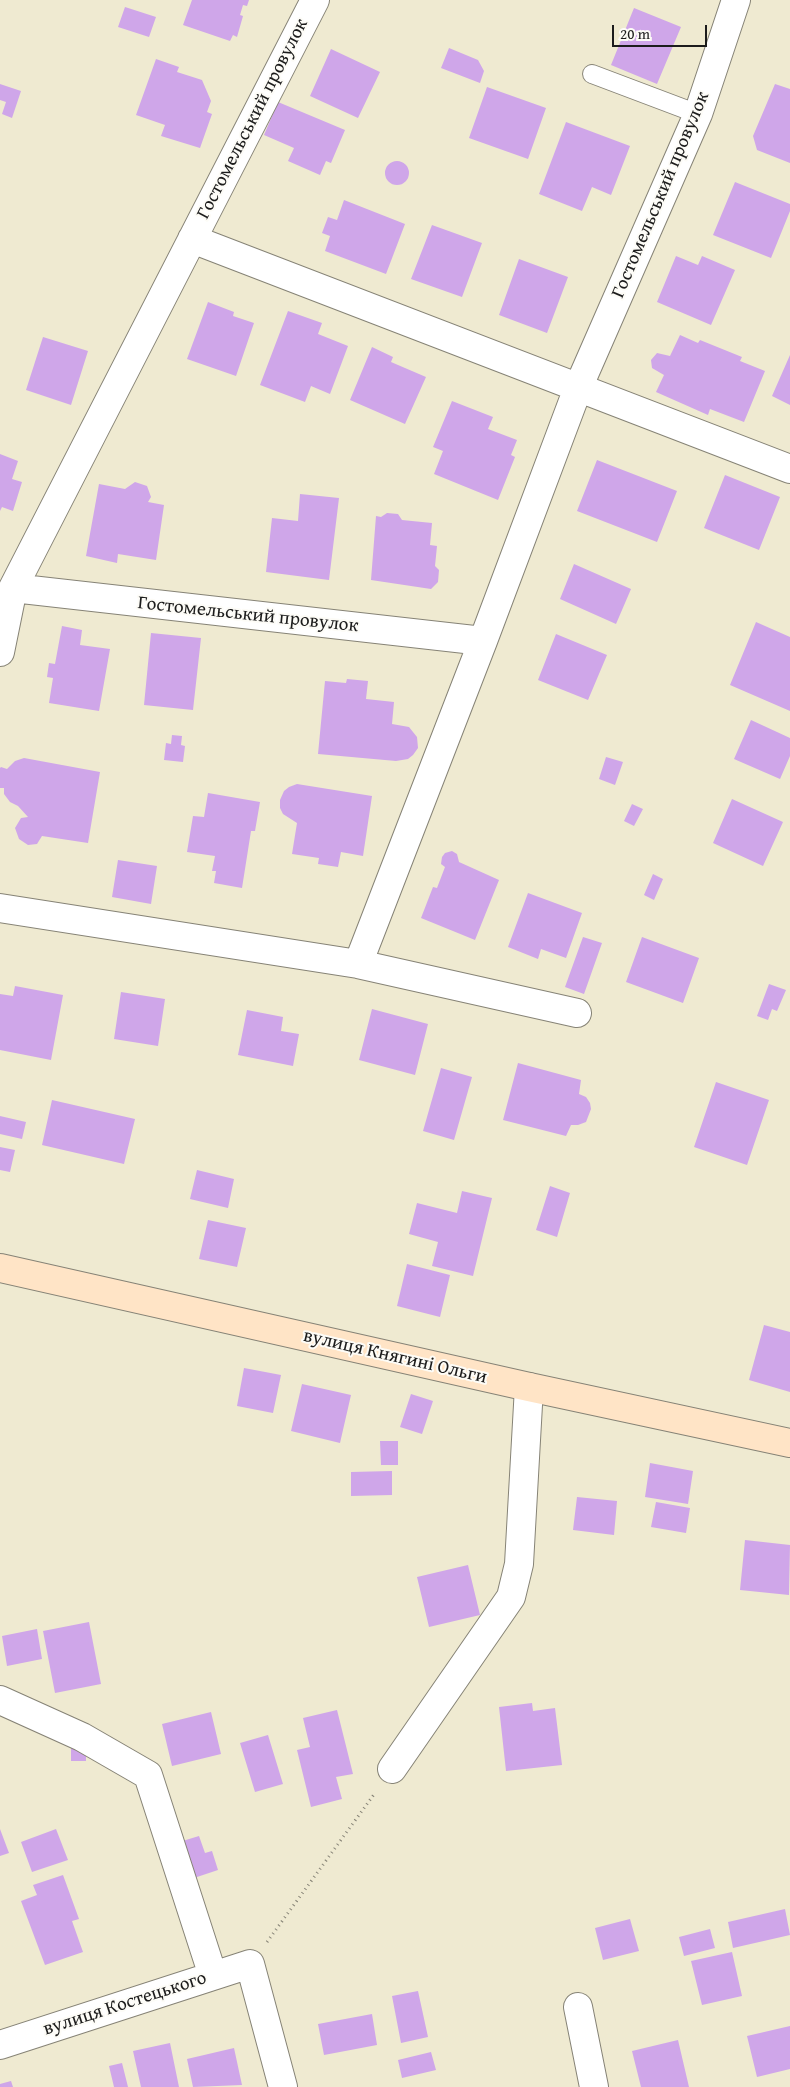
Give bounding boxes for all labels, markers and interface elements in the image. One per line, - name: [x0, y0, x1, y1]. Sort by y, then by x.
- street label: Гостомельський провулок: [192, 15, 314, 223]
- scale bar: [615, 15, 710, 47]
- text: 20 m: [620, 23, 650, 44]
- street label: Гостомельський провулок: [607, 88, 715, 302]
- street label: Гостомельський провулок: [136, 592, 360, 638]
- street label: вулиця Княгині Ольги: [301, 1325, 489, 1389]
- street label: вулиця Костецького: [40, 1967, 210, 2041]

